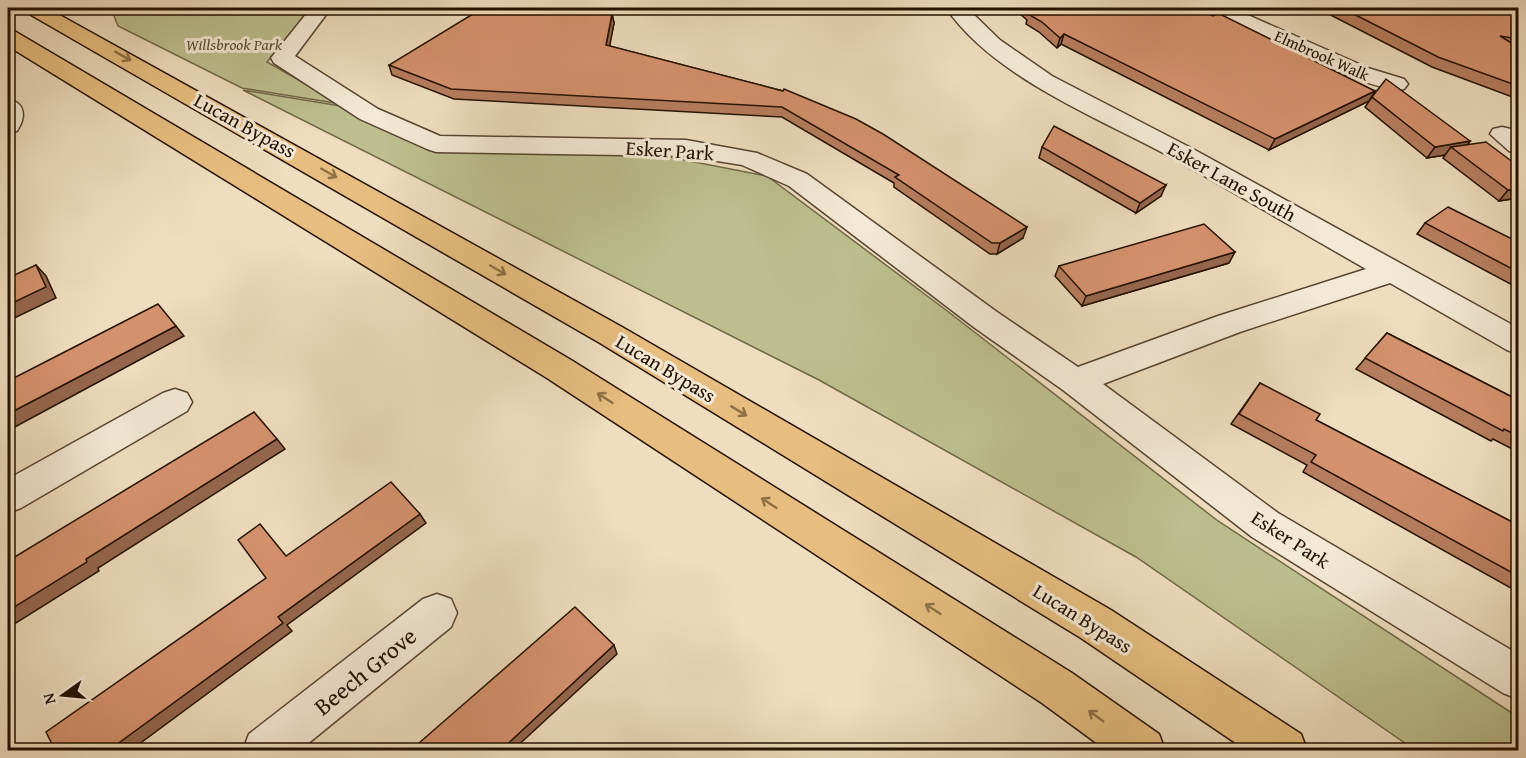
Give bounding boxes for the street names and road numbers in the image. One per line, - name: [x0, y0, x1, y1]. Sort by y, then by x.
- street label: Elmbrook Walk: [1271, 23, 1374, 87]
- street label: Lucan Bypass: [189, 85, 301, 165]
- street label: Esker Park: [625, 132, 716, 168]
- street label: Esker Lane South: [1162, 134, 1302, 228]
- street label: Lucan Bypass: [611, 327, 721, 409]
- street label: Esker Park: [1246, 503, 1337, 576]
- street label: Lucan Bypass: [1028, 576, 1138, 660]
- street label: Beech Grove: [306, 619, 424, 723]

